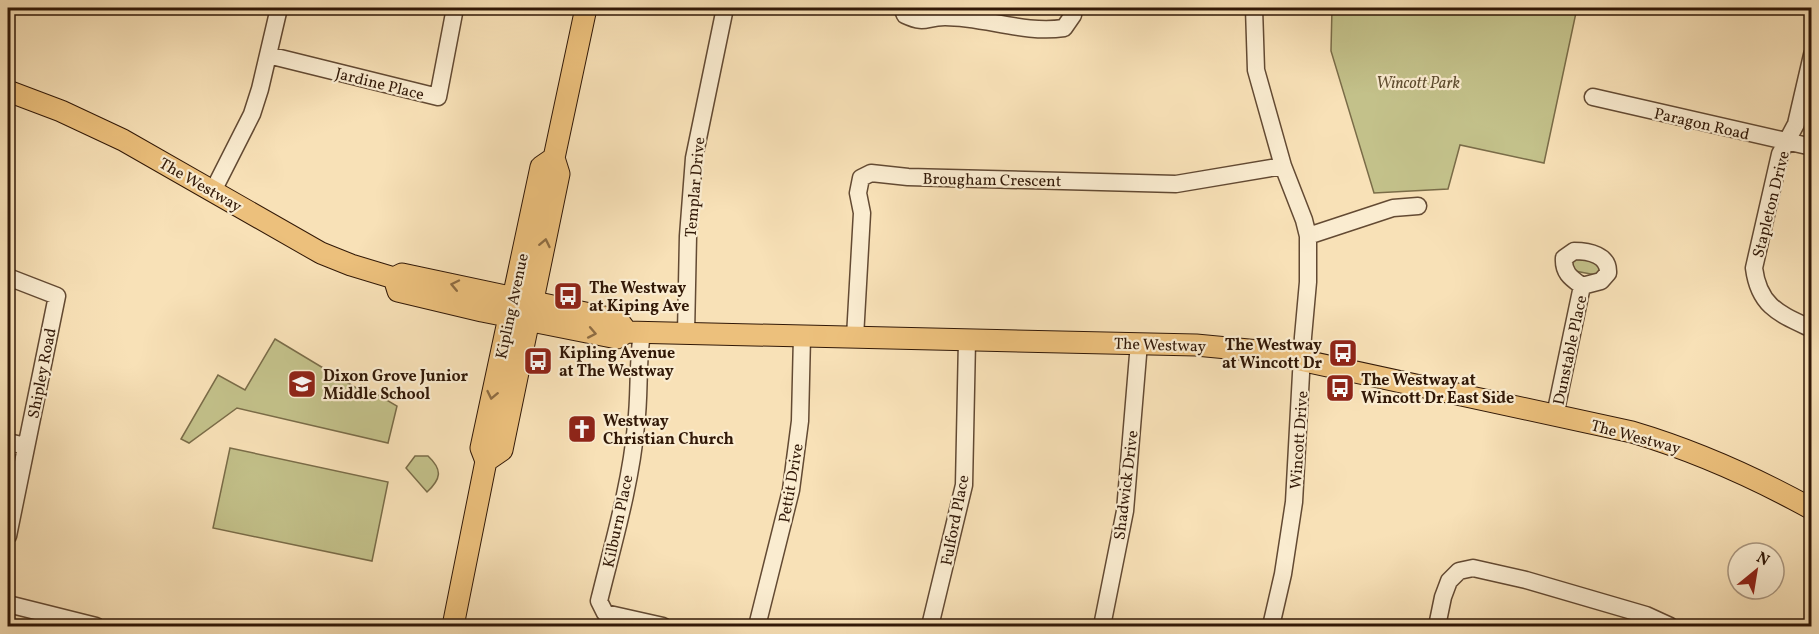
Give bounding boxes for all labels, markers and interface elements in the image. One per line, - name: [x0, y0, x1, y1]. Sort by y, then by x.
- street label: Jardine Place: [333, 63, 426, 107]
- park label: Wincott Park: [1376, 73, 1460, 95]
- street label: Paragon Road: [1652, 103, 1752, 147]
- street label: Templar Drive: [681, 136, 711, 238]
- street label: Stapleton Drive: [1748, 149, 1796, 260]
- street label: The Westway: [155, 153, 246, 218]
- street label: Brougham Crescent: [922, 169, 1062, 193]
- one-way arrow: [538, 239, 551, 249]
- street label: Kipling Avenue: [491, 252, 535, 361]
- place label: The Westway at Kiping Ave: [589, 278, 689, 318]
- one-way arrow: [451, 279, 461, 292]
- bus stop icon: The Westway at Kiping Ave: [552, 280, 584, 312]
- street label: Dunstable Place: [1549, 294, 1593, 407]
- street label: Shipley Road: [23, 326, 63, 421]
- one-way arrow: [587, 326, 597, 339]
- street label: The Westway: [1113, 333, 1207, 359]
- place label: The Westway at Wincott Dr: [1222, 335, 1322, 375]
- bus stop icon: The Westway at Wincott Dr: [1327, 337, 1359, 369]
- place label: Kipling Avenue at The Westway: [559, 343, 675, 383]
- bus stop icon: Kipling Avenue at The Westway: [522, 345, 554, 377]
- place label: Dixon Grove Junior Middle School: [323, 366, 468, 406]
- school or university icon: Dixon Grove Junior Middle School: [286, 368, 318, 400]
- place label: The Westway at Wincott Dr East Side: [1361, 370, 1514, 410]
- bus stop icon: The Westway at Wincott Dr East Side: [1324, 372, 1356, 404]
- one-way arrow: [486, 389, 499, 399]
- street label: Wincott Drive: [1286, 390, 1314, 490]
- place label: Westway Christian Church: [603, 411, 734, 451]
- church icon: Westway Christian Church: [566, 413, 598, 445]
- street label: The Westway: [1588, 415, 1683, 461]
- street label: Shadwick Drive: [1109, 429, 1145, 541]
- street label: Pettit Drive: [774, 442, 810, 525]
- street label: Kilburn Place: [598, 473, 640, 570]
- street label: Fulford Place: [936, 473, 976, 568]
- north arrow: [1726, 541, 1786, 601]
- text: N: [1752, 547, 1773, 572]

